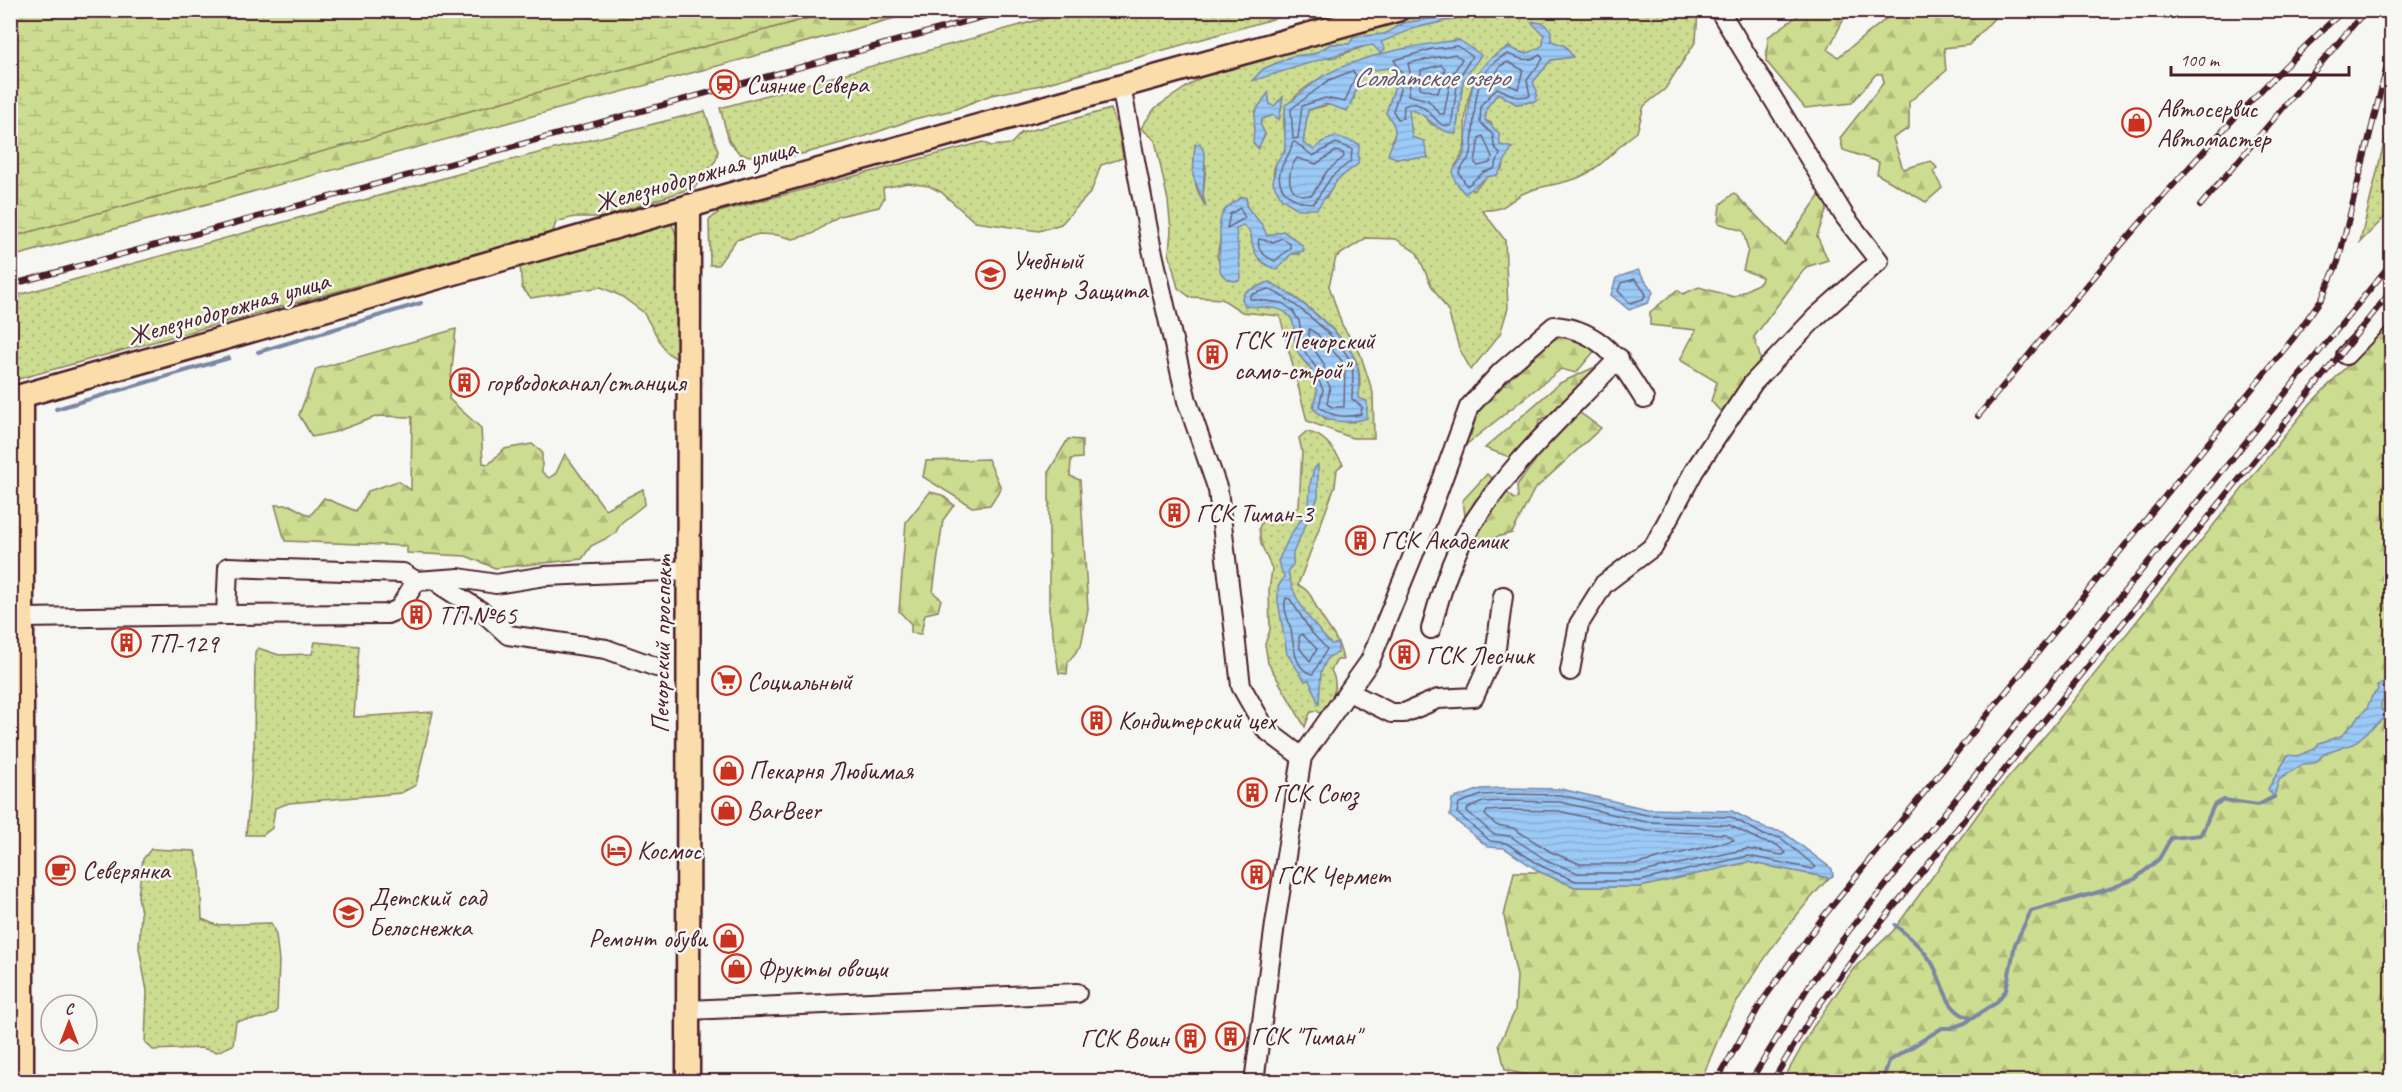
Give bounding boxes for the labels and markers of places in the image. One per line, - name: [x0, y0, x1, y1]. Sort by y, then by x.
- station icon: Сияние Севера: [709, 68, 741, 100]
- place label: Сияние Севера: [746, 68, 870, 101]
- place label: Автосервис Автомастер: [2157, 92, 2273, 155]
- shop icon: Автосервис Автомастер: [2120, 107, 2152, 139]
- place label: Учебный центр Защита: [1012, 244, 1149, 307]
- school or university icon: Учебный центр Защита: [975, 259, 1007, 291]
- place label: ГСК "Печорский само-строй": [1234, 324, 1377, 387]
- building icon: ГСК "Печорский само-строй": [1197, 339, 1229, 371]
- building icon: горводоканал/станция: [449, 366, 481, 398]
- place label: горводоканал/станция: [486, 366, 688, 399]
- building icon: ГСК Тиман-3: [1159, 497, 1191, 529]
- place label: ГСК Тиман-3: [1196, 497, 1315, 530]
- building icon: ГСК Академик: [1344, 524, 1376, 556]
- place label: ГСК Академик: [1381, 524, 1510, 557]
- building icon: ТП №65: [401, 599, 433, 631]
- place label: ТП №65: [438, 599, 518, 632]
- building icon: ТП-129: [110, 627, 142, 659]
- place label: ТП-129: [147, 627, 220, 660]
- building icon: ГСК Лесник: [1389, 639, 1421, 671]
- place label: ГСК Лесник: [1426, 639, 1535, 672]
- supermarket icon: Социальный: [710, 665, 742, 697]
- place label: Социальный: [747, 665, 854, 698]
- building icon: Кондитерский цех: [1081, 704, 1113, 736]
- place label: Кондитерский цех: [1118, 704, 1278, 737]
- shop icon: Пекарня Любимая: [712, 754, 744, 786]
- place label: Пекарня Любимая: [749, 754, 915, 787]
- building icon: ГСК Союз: [1236, 777, 1268, 809]
- place label: ГСК Союз: [1273, 777, 1360, 811]
- shop icon: BarBeer: [710, 794, 742, 826]
- place label: BarBeer: [747, 794, 822, 827]
- hotel icon: Космос: [600, 834, 632, 866]
- place label: Космос: [637, 834, 702, 867]
- cafe icon: Северянка: [45, 854, 77, 886]
- place label: Северянка: [82, 854, 171, 887]
- building icon: ГСК Чермет: [1240, 859, 1272, 891]
- place label: ГСК Чермет: [1277, 859, 1392, 892]
- place label: Детский сад Белоснежка: [369, 881, 488, 944]
- school or university icon: Детский сад Белоснежка: [332, 896, 364, 928]
- place label: Ремонт обуви: [588, 922, 708, 955]
- shop icon: Ремонт обуви: [712, 922, 744, 954]
- shop icon: Фрукты овощи: [720, 952, 752, 984]
- place label: Фрукты овощи: [757, 952, 890, 985]
- building icon: ГСК "Тиман": [1214, 1020, 1246, 1052]
- place label: ГСК "Тиман": [1251, 1020, 1365, 1053]
- place label: ГСК Воин: [1080, 1022, 1170, 1055]
- building icon: ГСК Воин: [1174, 1022, 1206, 1054]

